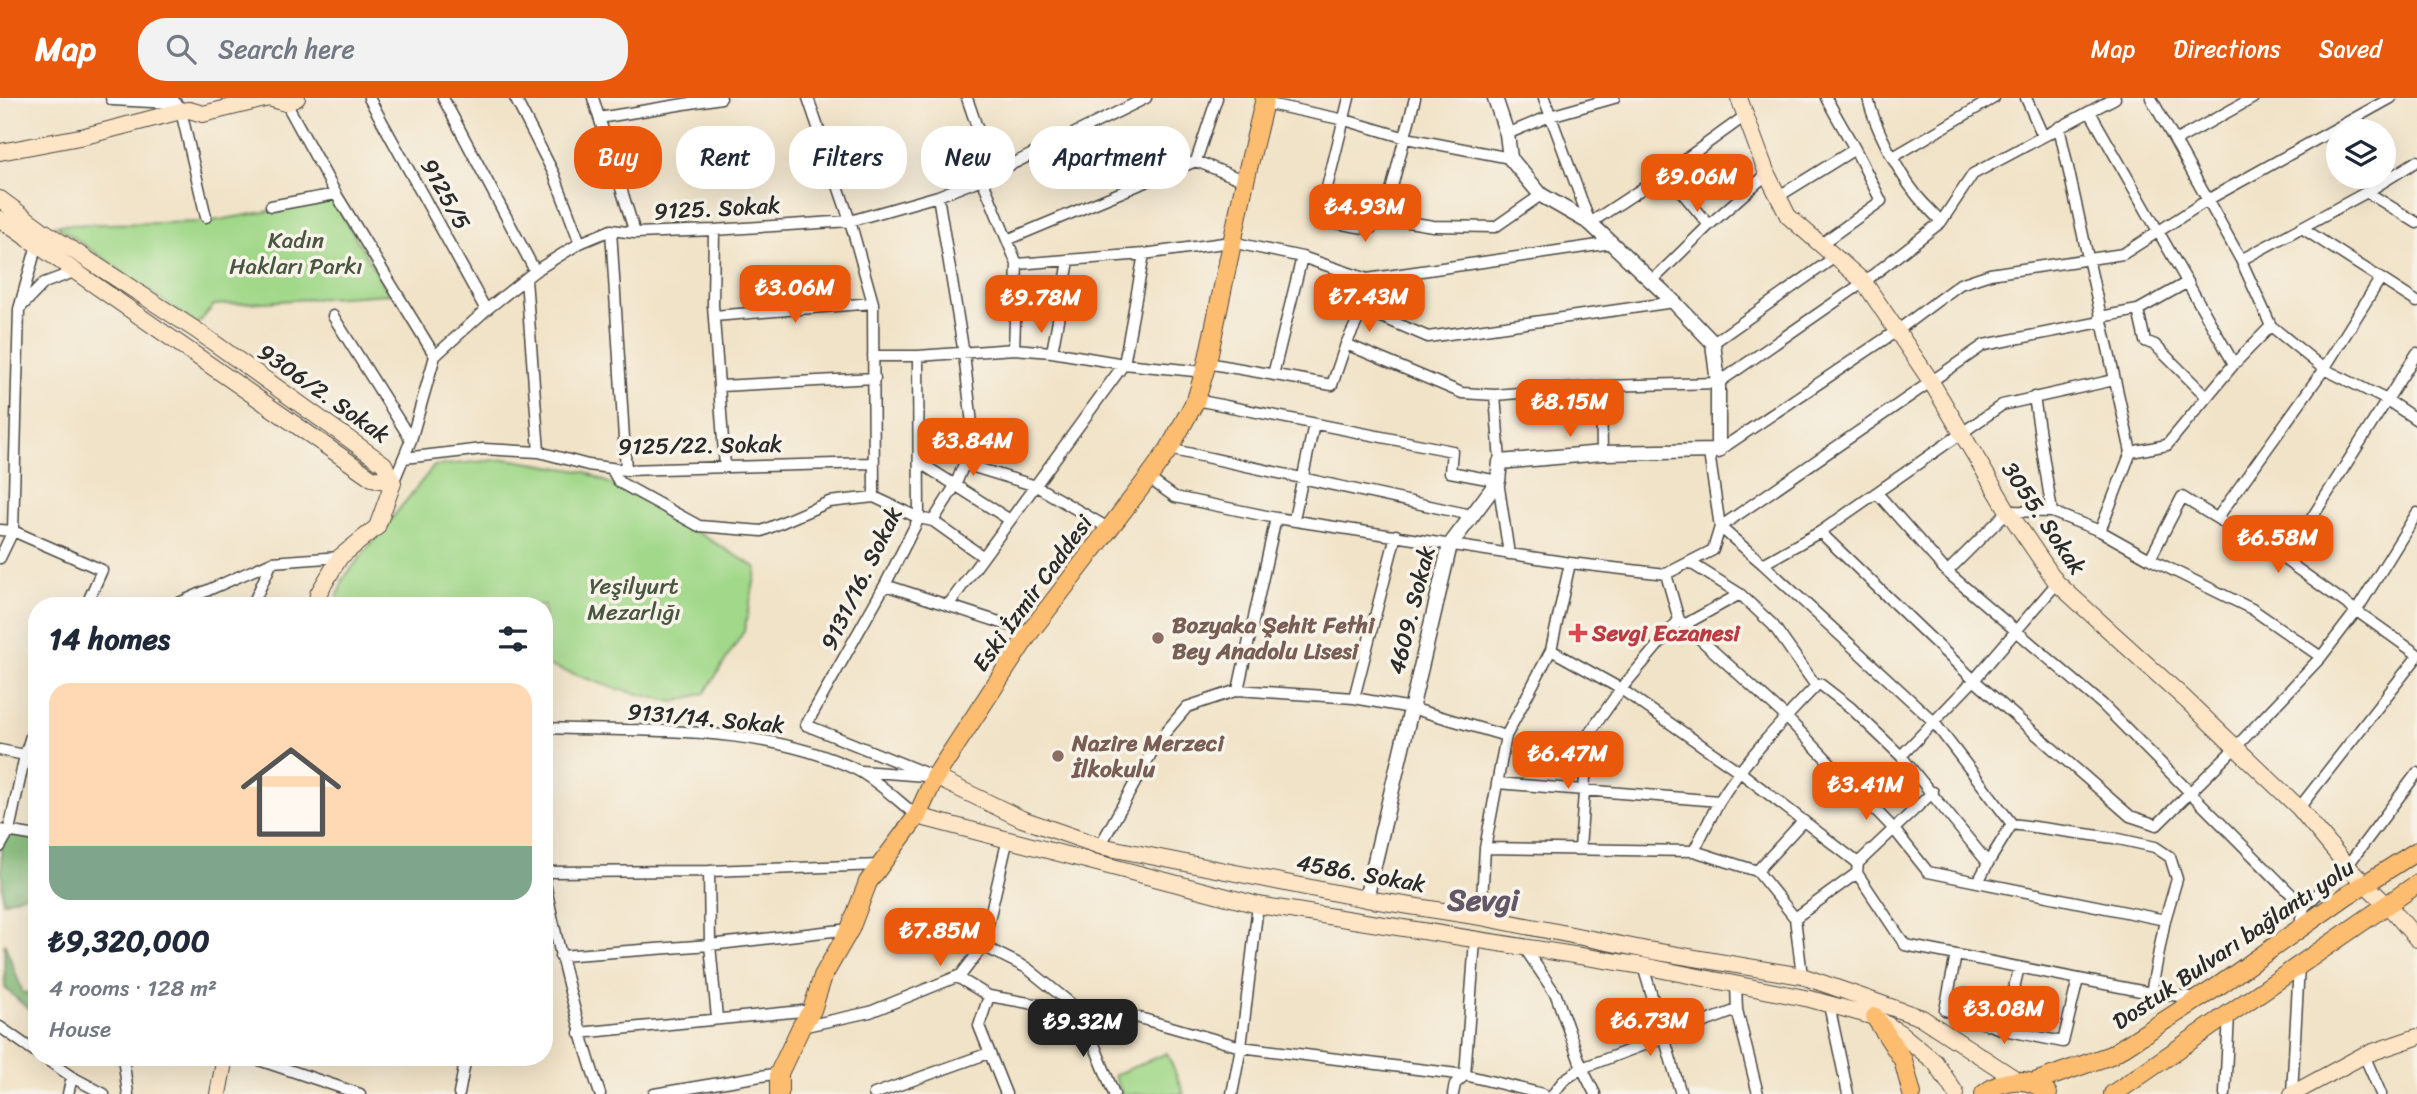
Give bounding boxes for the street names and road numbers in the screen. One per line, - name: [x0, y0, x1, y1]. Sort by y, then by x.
- street label: 9125/5: [409, 151, 482, 238]
- street label: 9125. Sokak: [653, 185, 781, 232]
- street label: 9306/2. Sokak: [249, 332, 399, 454]
- street label: 9125/22. Sokak: [618, 424, 783, 467]
- street label: 3055. Sokak: [1990, 453, 2097, 584]
- street label: 9131/16. Sokak: [809, 499, 914, 657]
- street label: Eski İzmir Caddesi: [961, 505, 1104, 681]
- street label: 4609. Sokak: [1376, 542, 1447, 679]
- street label: 9131/14. Sokak: [626, 691, 786, 746]
- street label: 4586. Sokak: [1293, 842, 1429, 905]
- street label: Dostuk Bulvarı bağlantı yolu: [2104, 847, 2364, 1041]

